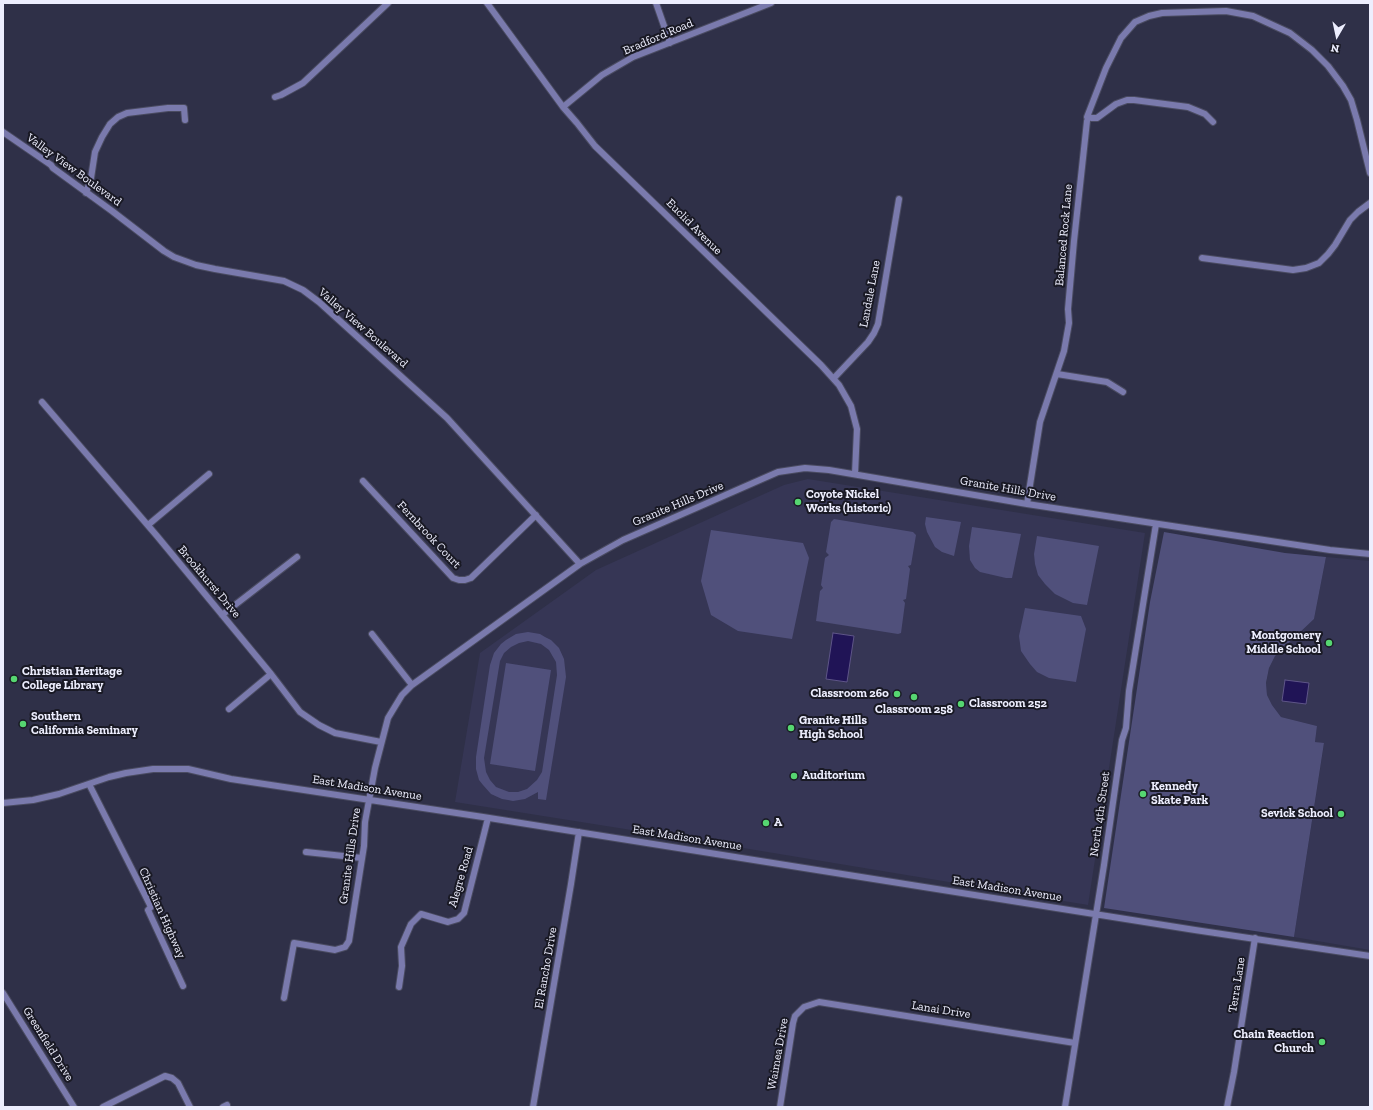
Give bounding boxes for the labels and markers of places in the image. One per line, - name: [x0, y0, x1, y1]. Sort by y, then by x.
- place label: Coyote Nickel Works (historic): [806, 488, 891, 516]
- marker: Coyote Nickel Works (historic): [793, 497, 803, 507]
- place label: Montgomery Middle School: [1246, 629, 1321, 657]
- marker: Montgomery Middle School: [1324, 638, 1334, 648]
- place label: Christian Heritage College Library: [22, 665, 122, 693]
- marker: Christian Heritage College Library: [9, 674, 19, 684]
- place label: Classroom 260: [810, 687, 889, 701]
- marker: Classroom 260: [892, 689, 902, 699]
- marker: Classroom 258: [909, 692, 919, 702]
- place label: Classroom 252: [969, 697, 1047, 711]
- marker: Classroom 252: [956, 699, 966, 709]
- place label: Classroom 258: [875, 703, 953, 717]
- place label: Southern California Seminary: [31, 710, 138, 738]
- place label: Granite Hills High School: [799, 714, 867, 742]
- marker: Southern California Seminary: [18, 719, 28, 729]
- marker: Granite Hills High School: [786, 723, 796, 733]
- place label: Auditorium: [802, 769, 865, 783]
- marker: Auditorium: [789, 771, 799, 781]
- place label: Kennedy Skate Park: [1151, 780, 1208, 808]
- marker: Kennedy Skate Park: [1138, 789, 1148, 799]
- place label: Sevick School: [1261, 807, 1333, 821]
- marker: Sevick School: [1336, 809, 1346, 819]
- place label: A: [774, 816, 782, 830]
- marker: A: [761, 818, 771, 828]
- place label: Chain Reaction Church: [1233, 1028, 1314, 1056]
- marker: Chain Reaction Church: [1317, 1037, 1327, 1047]

